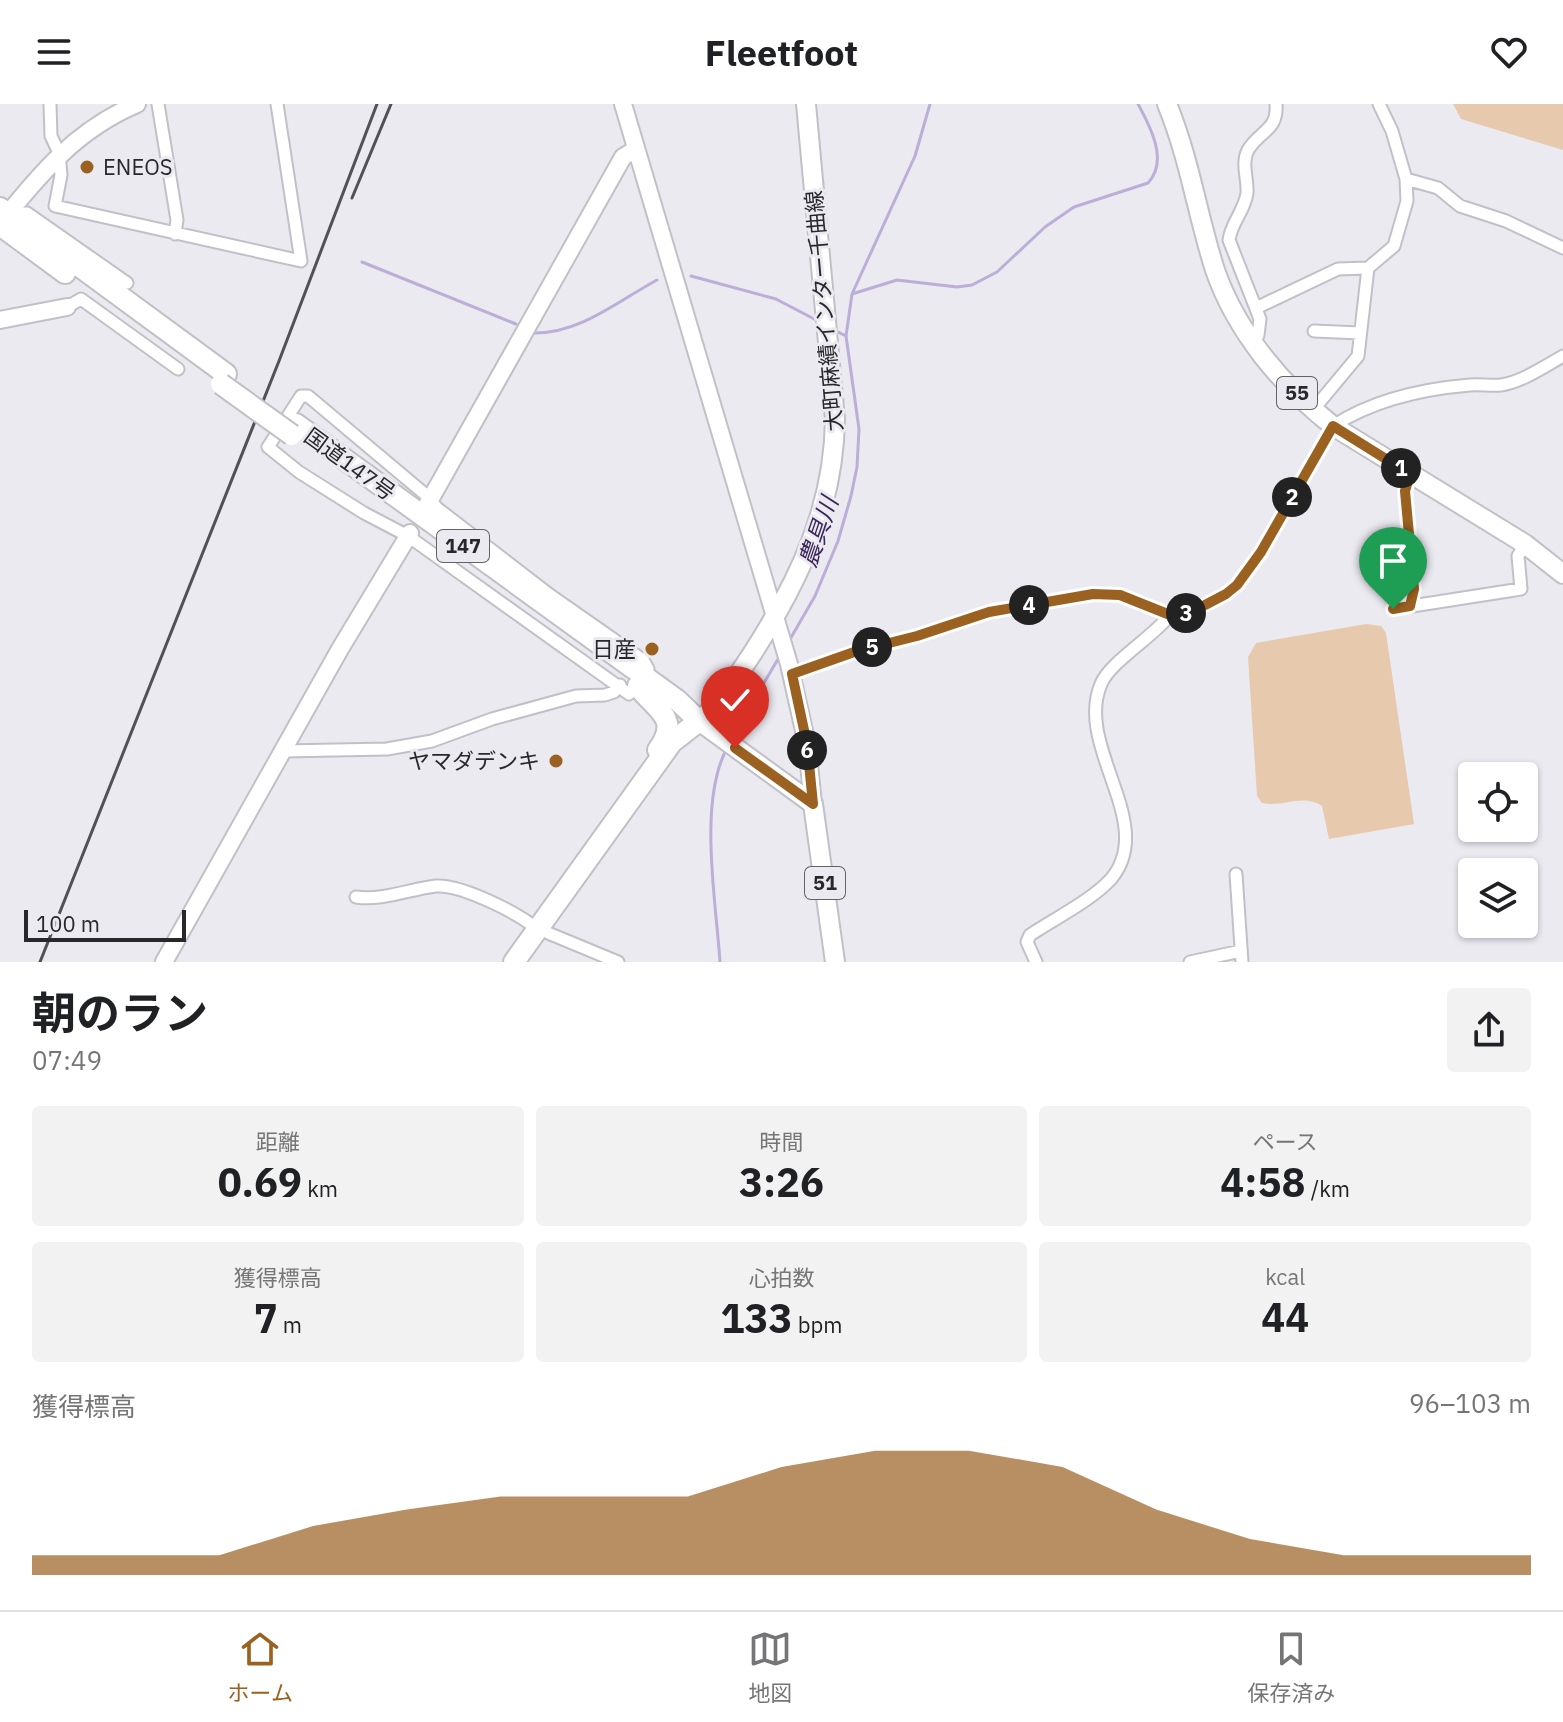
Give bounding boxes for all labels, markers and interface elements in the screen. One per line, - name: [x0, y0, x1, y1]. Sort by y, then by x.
- text: Fleetfoot: [705, 29, 858, 76]
- icon: menu: [32, 30, 76, 74]
- icon: heart: [1487, 30, 1531, 74]
- place label: ENEOS: [103, 152, 173, 181]
- marker: ENEOS: [78, 158, 96, 176]
- street label: 大町麻績インター千曲線: [799, 189, 848, 433]
- road number: 55: [1277, 377, 1317, 409]
- street label: 国道147号: [299, 421, 402, 506]
- pin: 1: [1381, 448, 1421, 488]
- text: 1: [1394, 453, 1408, 482]
- pin: 2: [1272, 477, 1312, 517]
- text: 2: [1285, 482, 1299, 511]
- water label: 農具川: [791, 490, 846, 571]
- pin: [1359, 527, 1427, 609]
- road number: 147: [437, 530, 489, 562]
- icon: arrive: [1371, 539, 1415, 583]
- pin: 4: [1009, 585, 1049, 625]
- text: 4: [1022, 590, 1036, 619]
- pin: 3: [1166, 593, 1206, 633]
- text: 3: [1179, 598, 1193, 627]
- pin: 5: [852, 627, 892, 667]
- text: 5: [865, 632, 879, 661]
- place label: 日産: [592, 634, 636, 663]
- marker: 日産: [643, 640, 661, 658]
- pin: [701, 666, 769, 748]
- icon: check: [713, 678, 757, 722]
- pin: 6: [787, 730, 827, 770]
- text: 6: [800, 735, 814, 764]
- place label: ヤマダデンキ: [408, 746, 540, 775]
- marker: ヤマダデンキ: [547, 752, 565, 770]
- map controls: [1458, 762, 1538, 938]
- button: locate: [1458, 762, 1538, 842]
- button: layers: [1458, 858, 1538, 938]
- road number: 51: [805, 867, 845, 899]
- scale bar: [24, 906, 186, 942]
- text: 100 m: [36, 909, 100, 938]
- text: 朝のラン: [32, 984, 208, 1041]
- button: share: [1447, 988, 1531, 1072]
- text: 07:49: [32, 1043, 102, 1077]
- text: 距離: [256, 1127, 300, 1156]
- text: 時間: [759, 1127, 804, 1156]
- text: ペース: [1253, 1127, 1318, 1156]
- text: 0.69: [218, 1156, 302, 1208]
- text: 3:26: [739, 1156, 824, 1208]
- text: 4:58: [1220, 1156, 1306, 1208]
- text: km: [302, 1174, 338, 1203]
- text: /km: [1306, 1174, 1350, 1203]
- text: kcal: [1265, 1262, 1305, 1291]
- text: 獲得標高: [234, 1263, 322, 1292]
- text: 心拍数: [748, 1263, 815, 1292]
- text: 44: [1261, 1291, 1309, 1343]
- text: 7: [254, 1292, 278, 1344]
- text: 133: [721, 1292, 793, 1344]
- text: m: [278, 1310, 302, 1339]
- text: bpm: [793, 1310, 842, 1339]
- text: 96–103 m: [1409, 1386, 1531, 1420]
- text: 獲得標高: [32, 1389, 136, 1423]
- tab: ホーム: [228, 1627, 293, 1707]
- tab: 地図: [748, 1627, 792, 1707]
- tab: 保存済み: [1247, 1627, 1335, 1707]

